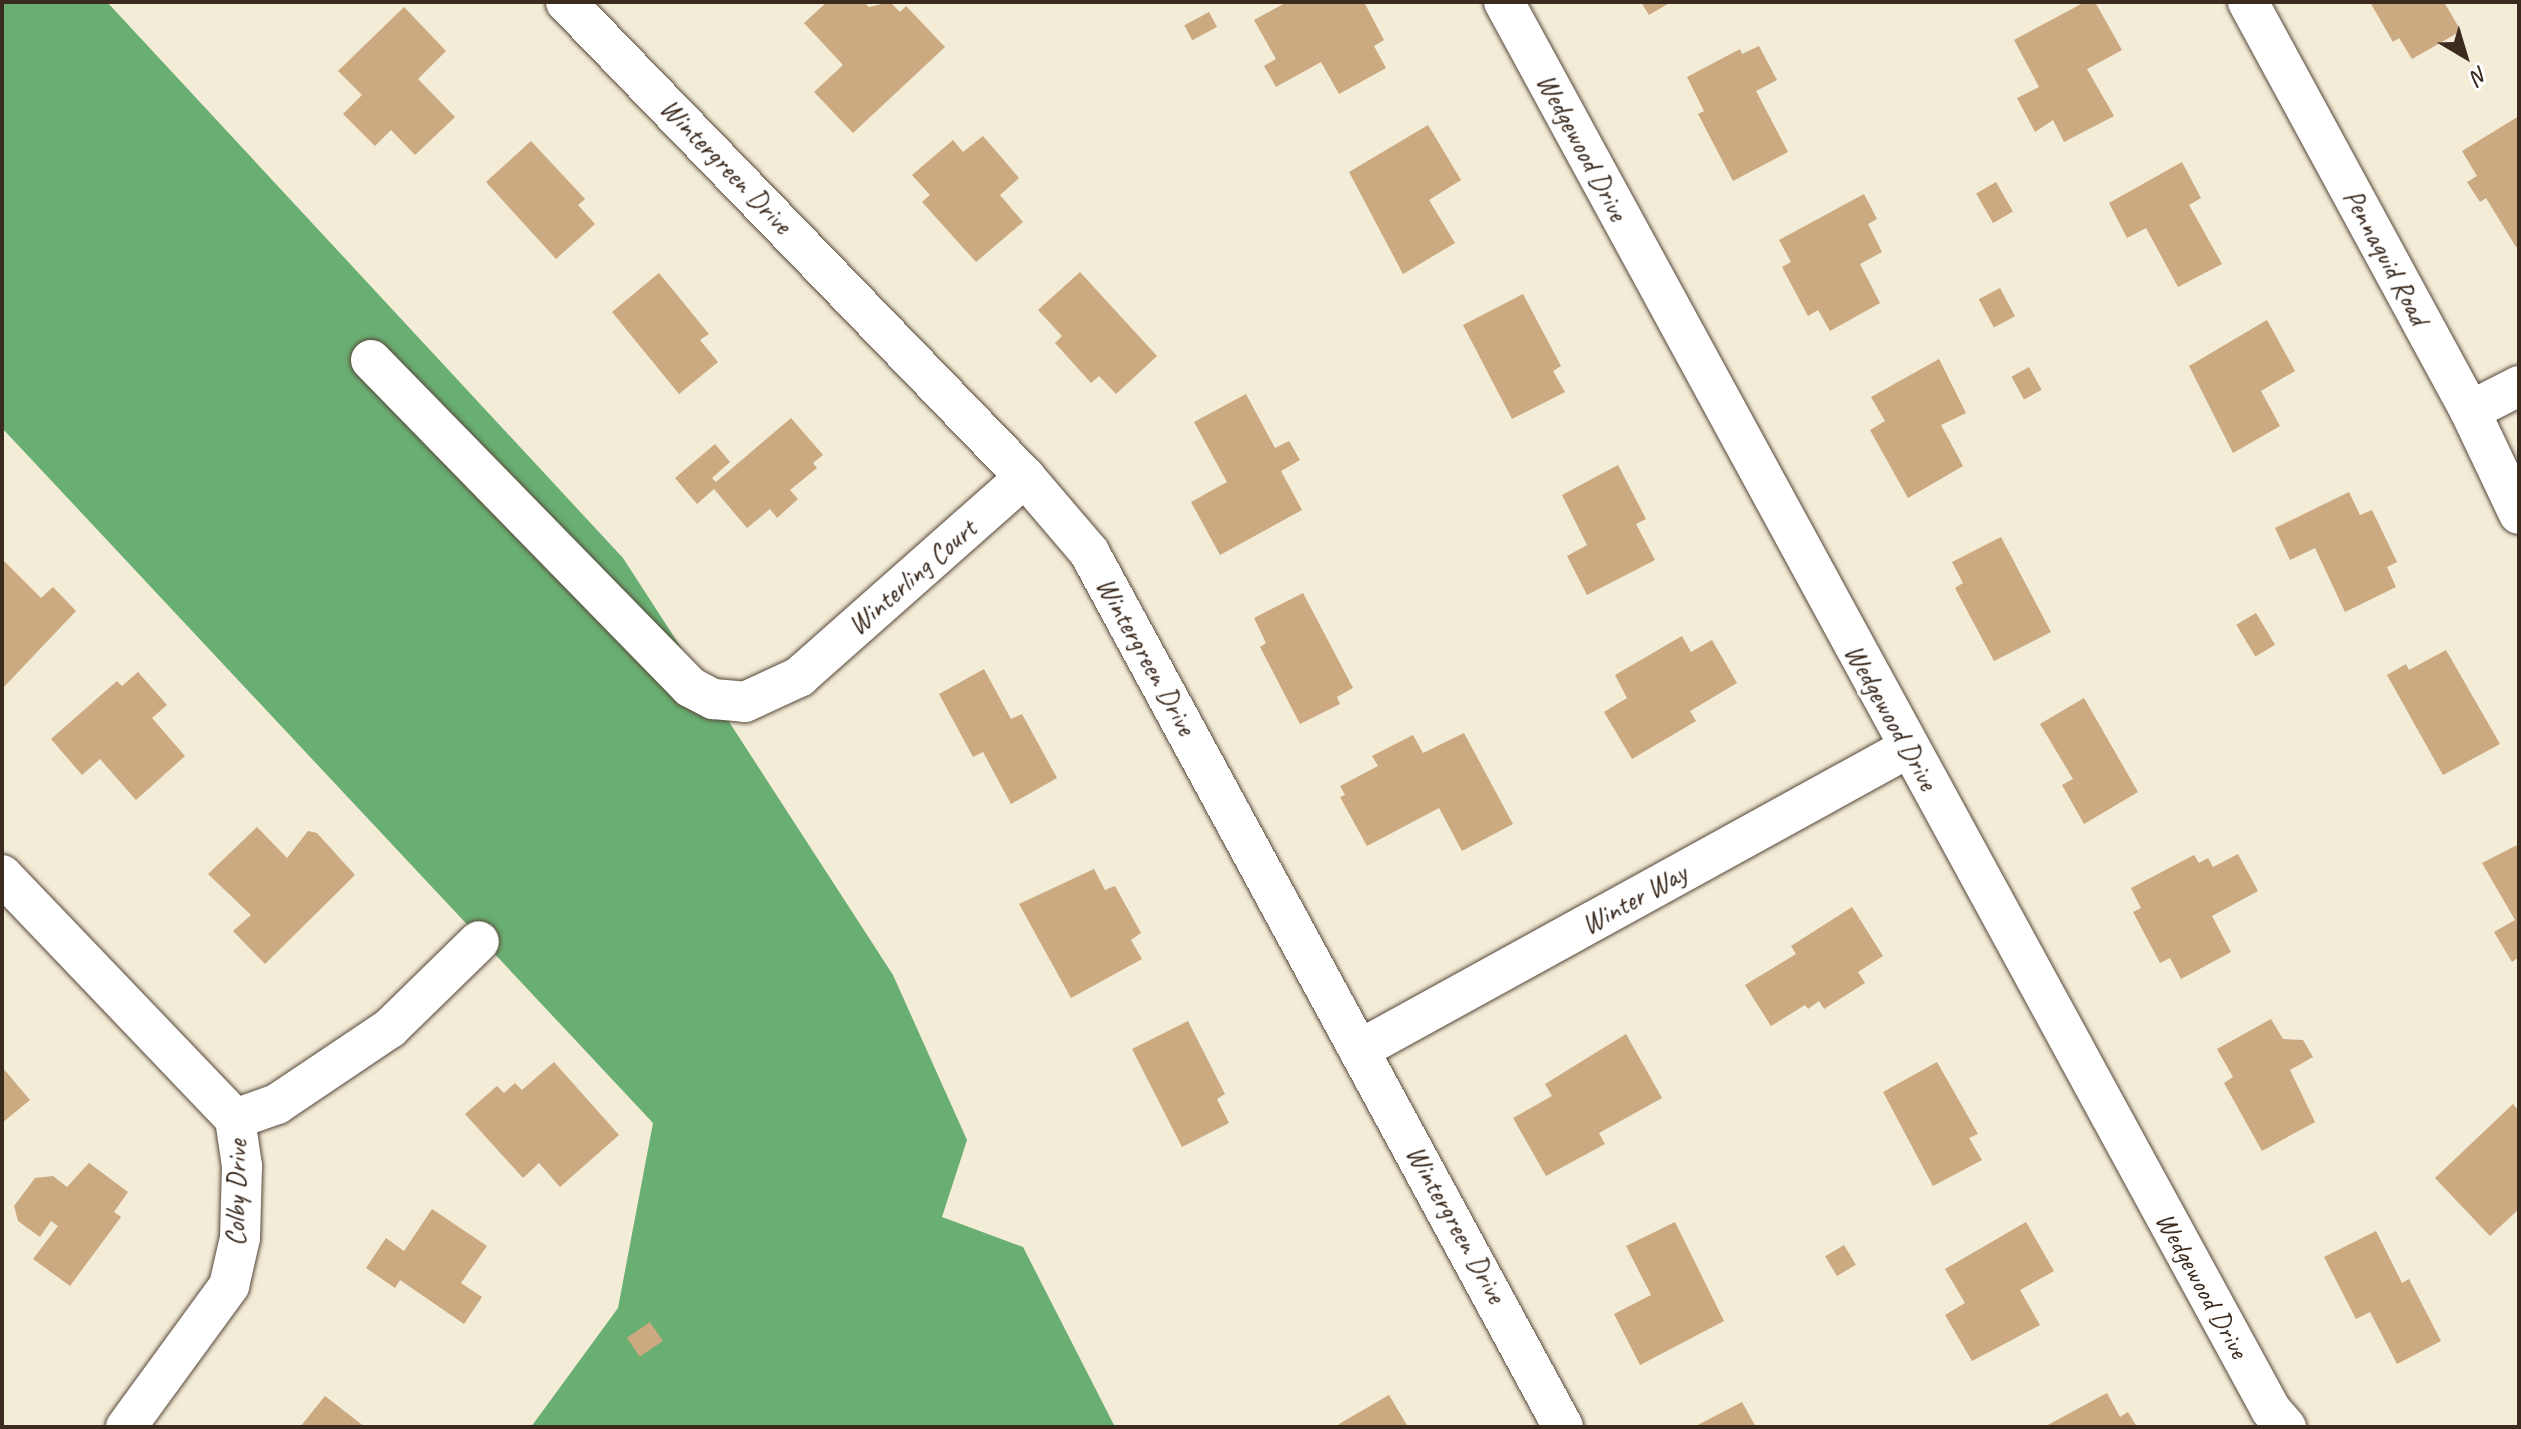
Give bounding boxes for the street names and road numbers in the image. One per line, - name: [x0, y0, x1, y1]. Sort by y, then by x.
- street label: Wedgewood Drive: [1529, 68, 1635, 226]
- street label: Wintergreen Drive: [653, 91, 799, 241]
- street label: Pennaquid Road: [2336, 183, 2436, 331]
- street label: Winterling Court: [841, 512, 983, 642]
- street label: Wintergreen Drive: [1089, 571, 1203, 741]
- street label: Wedgewood Drive: [1837, 638, 1945, 796]
- street label: Winter Way: [1575, 856, 1693, 942]
- street label: Colby Drive: [218, 1139, 254, 1247]
- street label: Wintergreen Drive: [1399, 1139, 1513, 1309]
- street label: Wedgewood Drive: [2148, 1206, 2256, 1364]

